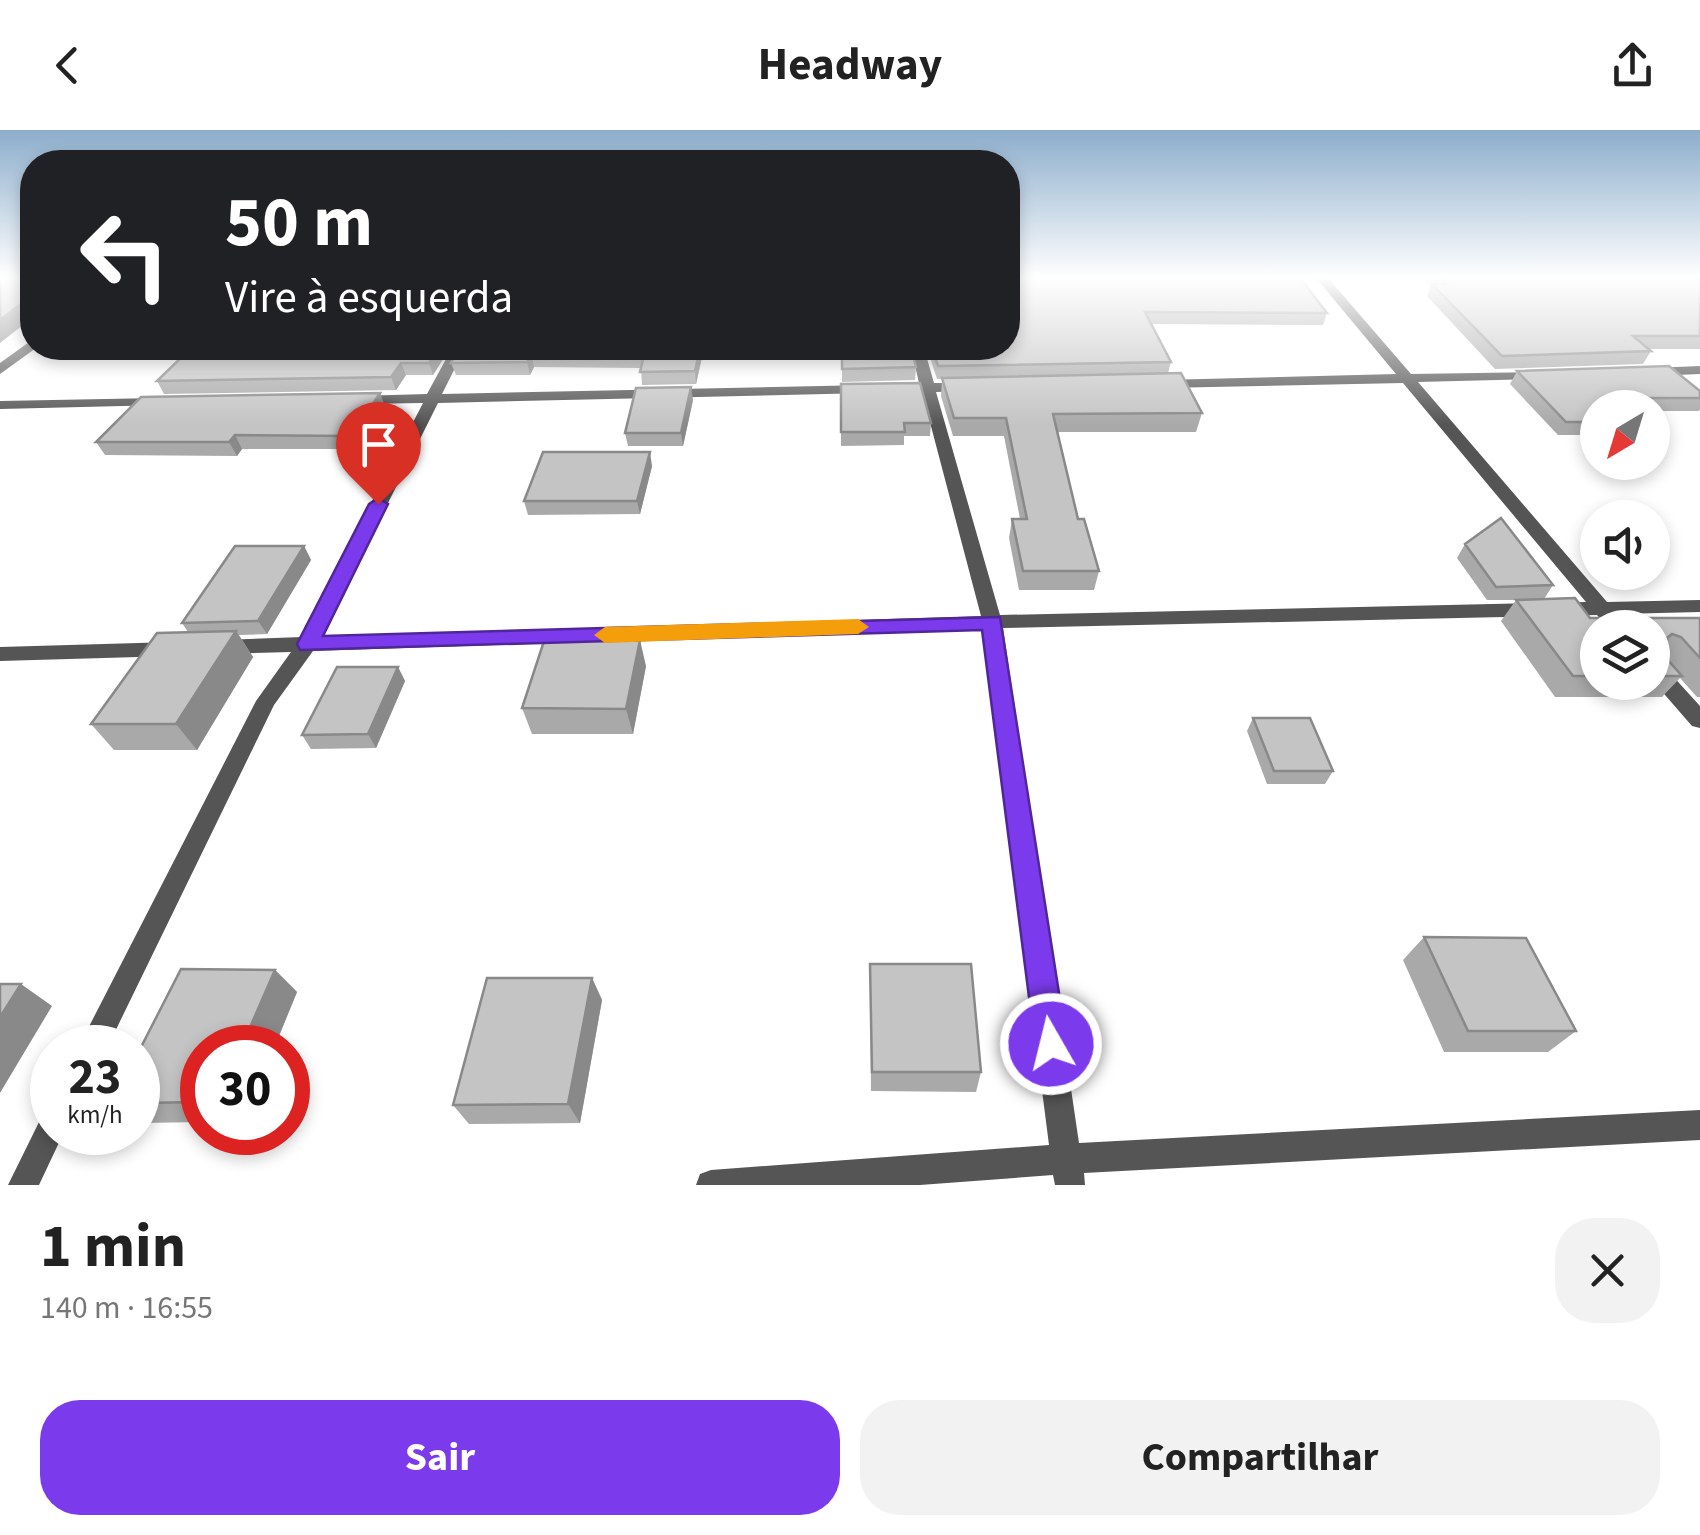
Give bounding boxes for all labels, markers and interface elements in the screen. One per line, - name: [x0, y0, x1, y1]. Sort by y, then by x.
- text: Headway: [758, 33, 942, 97]
- icon: back: [40, 38, 95, 93]
- icon: share: [1605, 38, 1660, 93]
- text: 50 m: [225, 173, 373, 273]
- icon: left: [60, 190, 190, 320]
- text: Vire à esquerda: [225, 266, 513, 330]
- north arrow: [1580, 390, 1670, 480]
- map controls: [1580, 390, 1670, 700]
- pin: [336, 402, 421, 505]
- icon: arrive: [351, 417, 406, 472]
- button: sound: [1580, 500, 1670, 590]
- button: layers: [1580, 610, 1670, 700]
- position arrow: [999, 992, 1103, 1096]
- speed limit sign: 30: [180, 1025, 310, 1155]
- text: 23: [69, 1042, 121, 1113]
- text: km/h: [67, 1097, 123, 1133]
- text: 1 min: [40, 1205, 186, 1290]
- button: close: [1555, 1218, 1660, 1323]
- text: 140 m · 16:55: [40, 1285, 213, 1331]
- button: Sair: [40, 1400, 840, 1515]
- button: Compartilhar: [860, 1400, 1660, 1515]

